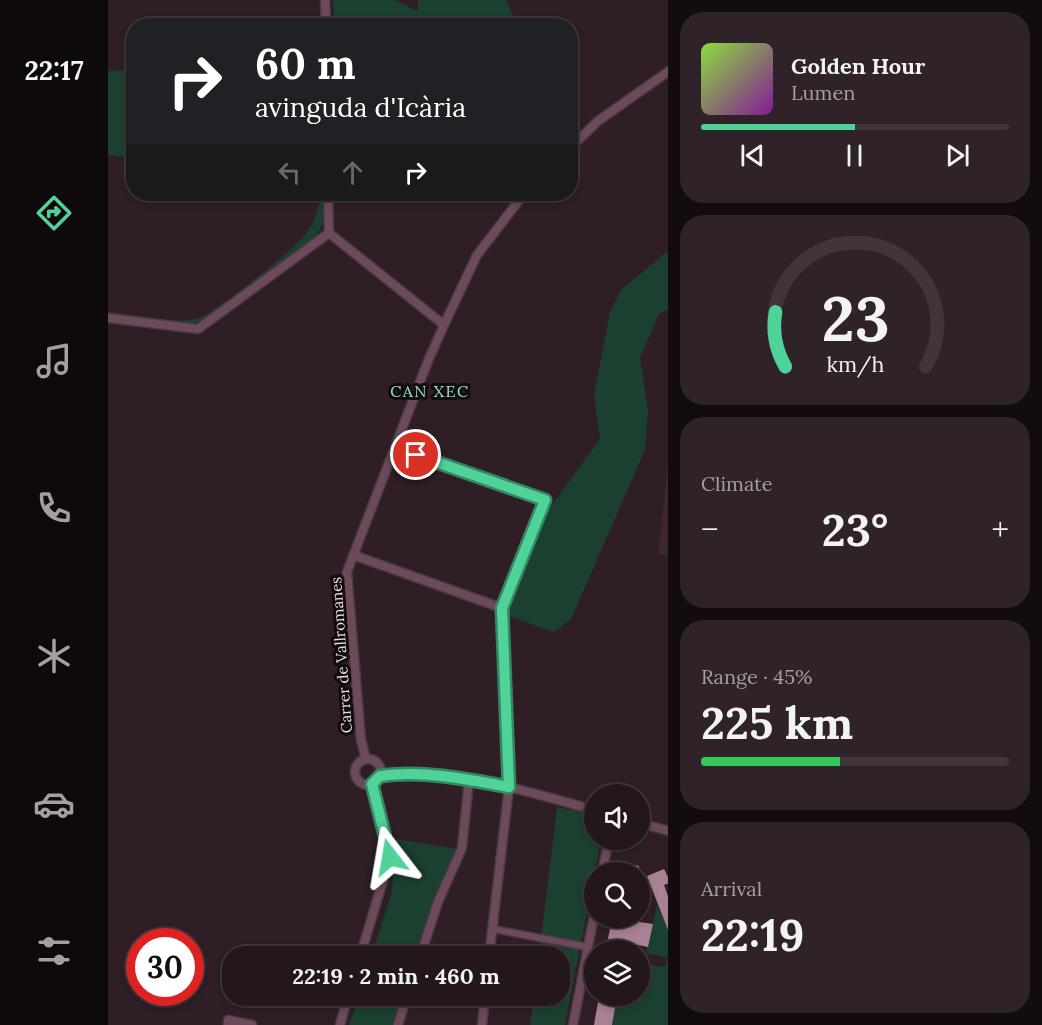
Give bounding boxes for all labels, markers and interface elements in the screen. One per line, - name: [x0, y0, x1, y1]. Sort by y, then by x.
- text: 60 m: [255, 37, 356, 91]
- icon: right: [156, 42, 234, 120]
- text: Golden Hour: [791, 52, 925, 80]
- text: 22:17: [24, 53, 84, 87]
- text: Lumen: [791, 80, 855, 105]
- text: avinguda d'Icària: [255, 90, 466, 124]
- icon: previous: [736, 139, 769, 172]
- icon: pause: [838, 139, 871, 172]
- icon: next: [941, 139, 974, 172]
- icon: left: [273, 156, 306, 189]
- icon: ahead: [336, 156, 369, 189]
- icon: right: [399, 156, 432, 189]
- icon: directions: [33, 192, 75, 234]
- text: 23: [821, 278, 889, 358]
- icon: music: [33, 340, 75, 382]
- text: km/h: [826, 350, 884, 378]
- district label: CAN XEC: [390, 381, 470, 401]
- pin: [390, 429, 441, 480]
- icon: arrive: [399, 438, 432, 471]
- text: Climate: [701, 471, 773, 496]
- icon: phone: [33, 487, 75, 529]
- text: 23°: [822, 501, 888, 558]
- text: −: [701, 508, 719, 550]
- text: +: [991, 508, 1009, 550]
- street label: Carrer de Vallromanes: [326, 576, 356, 734]
- icon: climate: [33, 635, 75, 677]
- text: Range · 45%: [701, 664, 812, 689]
- text: 225 km: [701, 694, 853, 751]
- icon: car: [33, 783, 75, 825]
- map controls: [584, 784, 650, 1006]
- button: sound: [584, 784, 650, 850]
- position arrow: [358, 825, 422, 889]
- button: search: [584, 862, 650, 928]
- text: Arrival: [701, 876, 762, 901]
- text: 22:19: [701, 906, 804, 963]
- speed limit sign: 30: [126, 928, 204, 1006]
- icon: filters: [33, 930, 75, 972]
- button: layers: [584, 940, 650, 1006]
- text: 22:19 · 2 min · 460 m: [292, 962, 500, 990]

